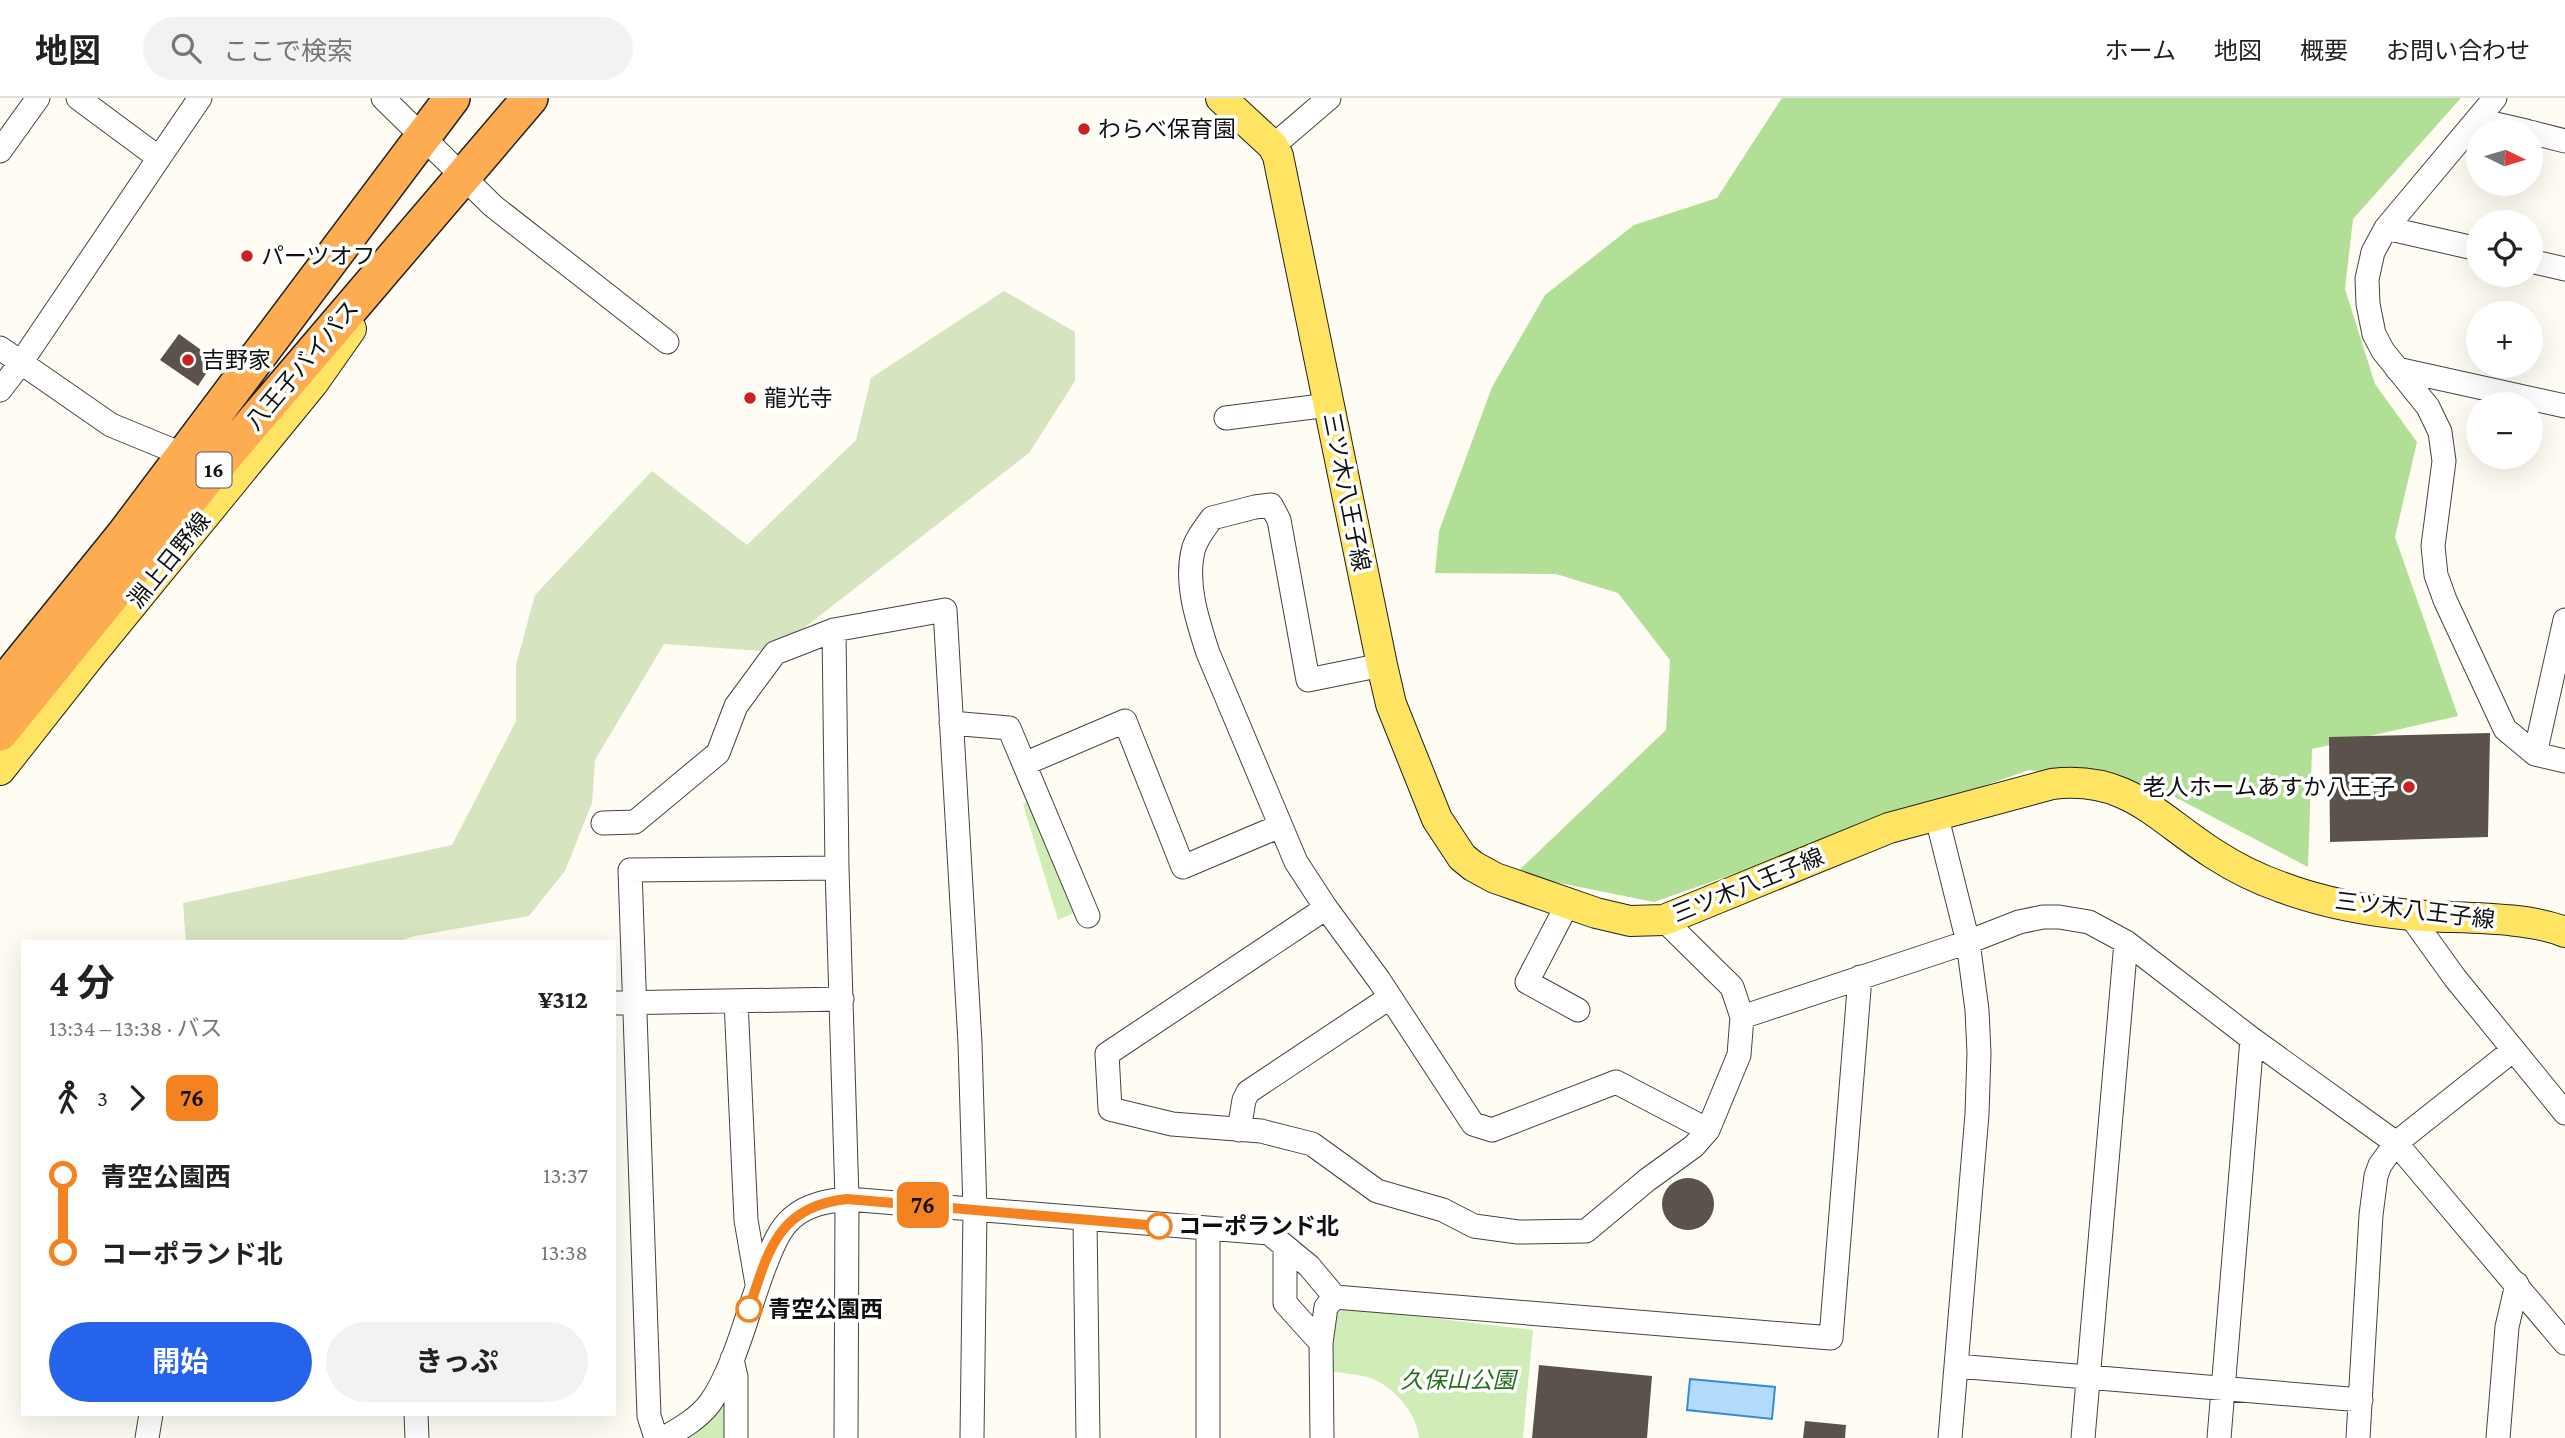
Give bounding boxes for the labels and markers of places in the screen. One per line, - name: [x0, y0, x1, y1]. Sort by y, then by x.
- place label: わらべ保育園: [1098, 116, 1236, 142]
- marker: わらべ保育園: [1076, 121, 1092, 137]
- place label: パーツオフ: [261, 243, 376, 269]
- marker: パーツオフ: [239, 248, 255, 264]
- place label: 吉野家: [202, 347, 271, 373]
- marker: 吉野家: [180, 352, 196, 368]
- place label: 龍光寺: [764, 385, 833, 411]
- marker: 龍光寺: [742, 390, 758, 406]
- place label: 老人ホームあすか八王子: [2143, 774, 2395, 800]
- marker: 老人ホームあすか八王子: [2401, 779, 2417, 795]
- marker: コーポランド北: [1146, 1213, 1172, 1239]
- place label: コーポランド北: [1178, 1213, 1339, 1239]
- marker: 青空公園西: [736, 1296, 762, 1322]
- place label: 青空公園西: [768, 1296, 883, 1322]

